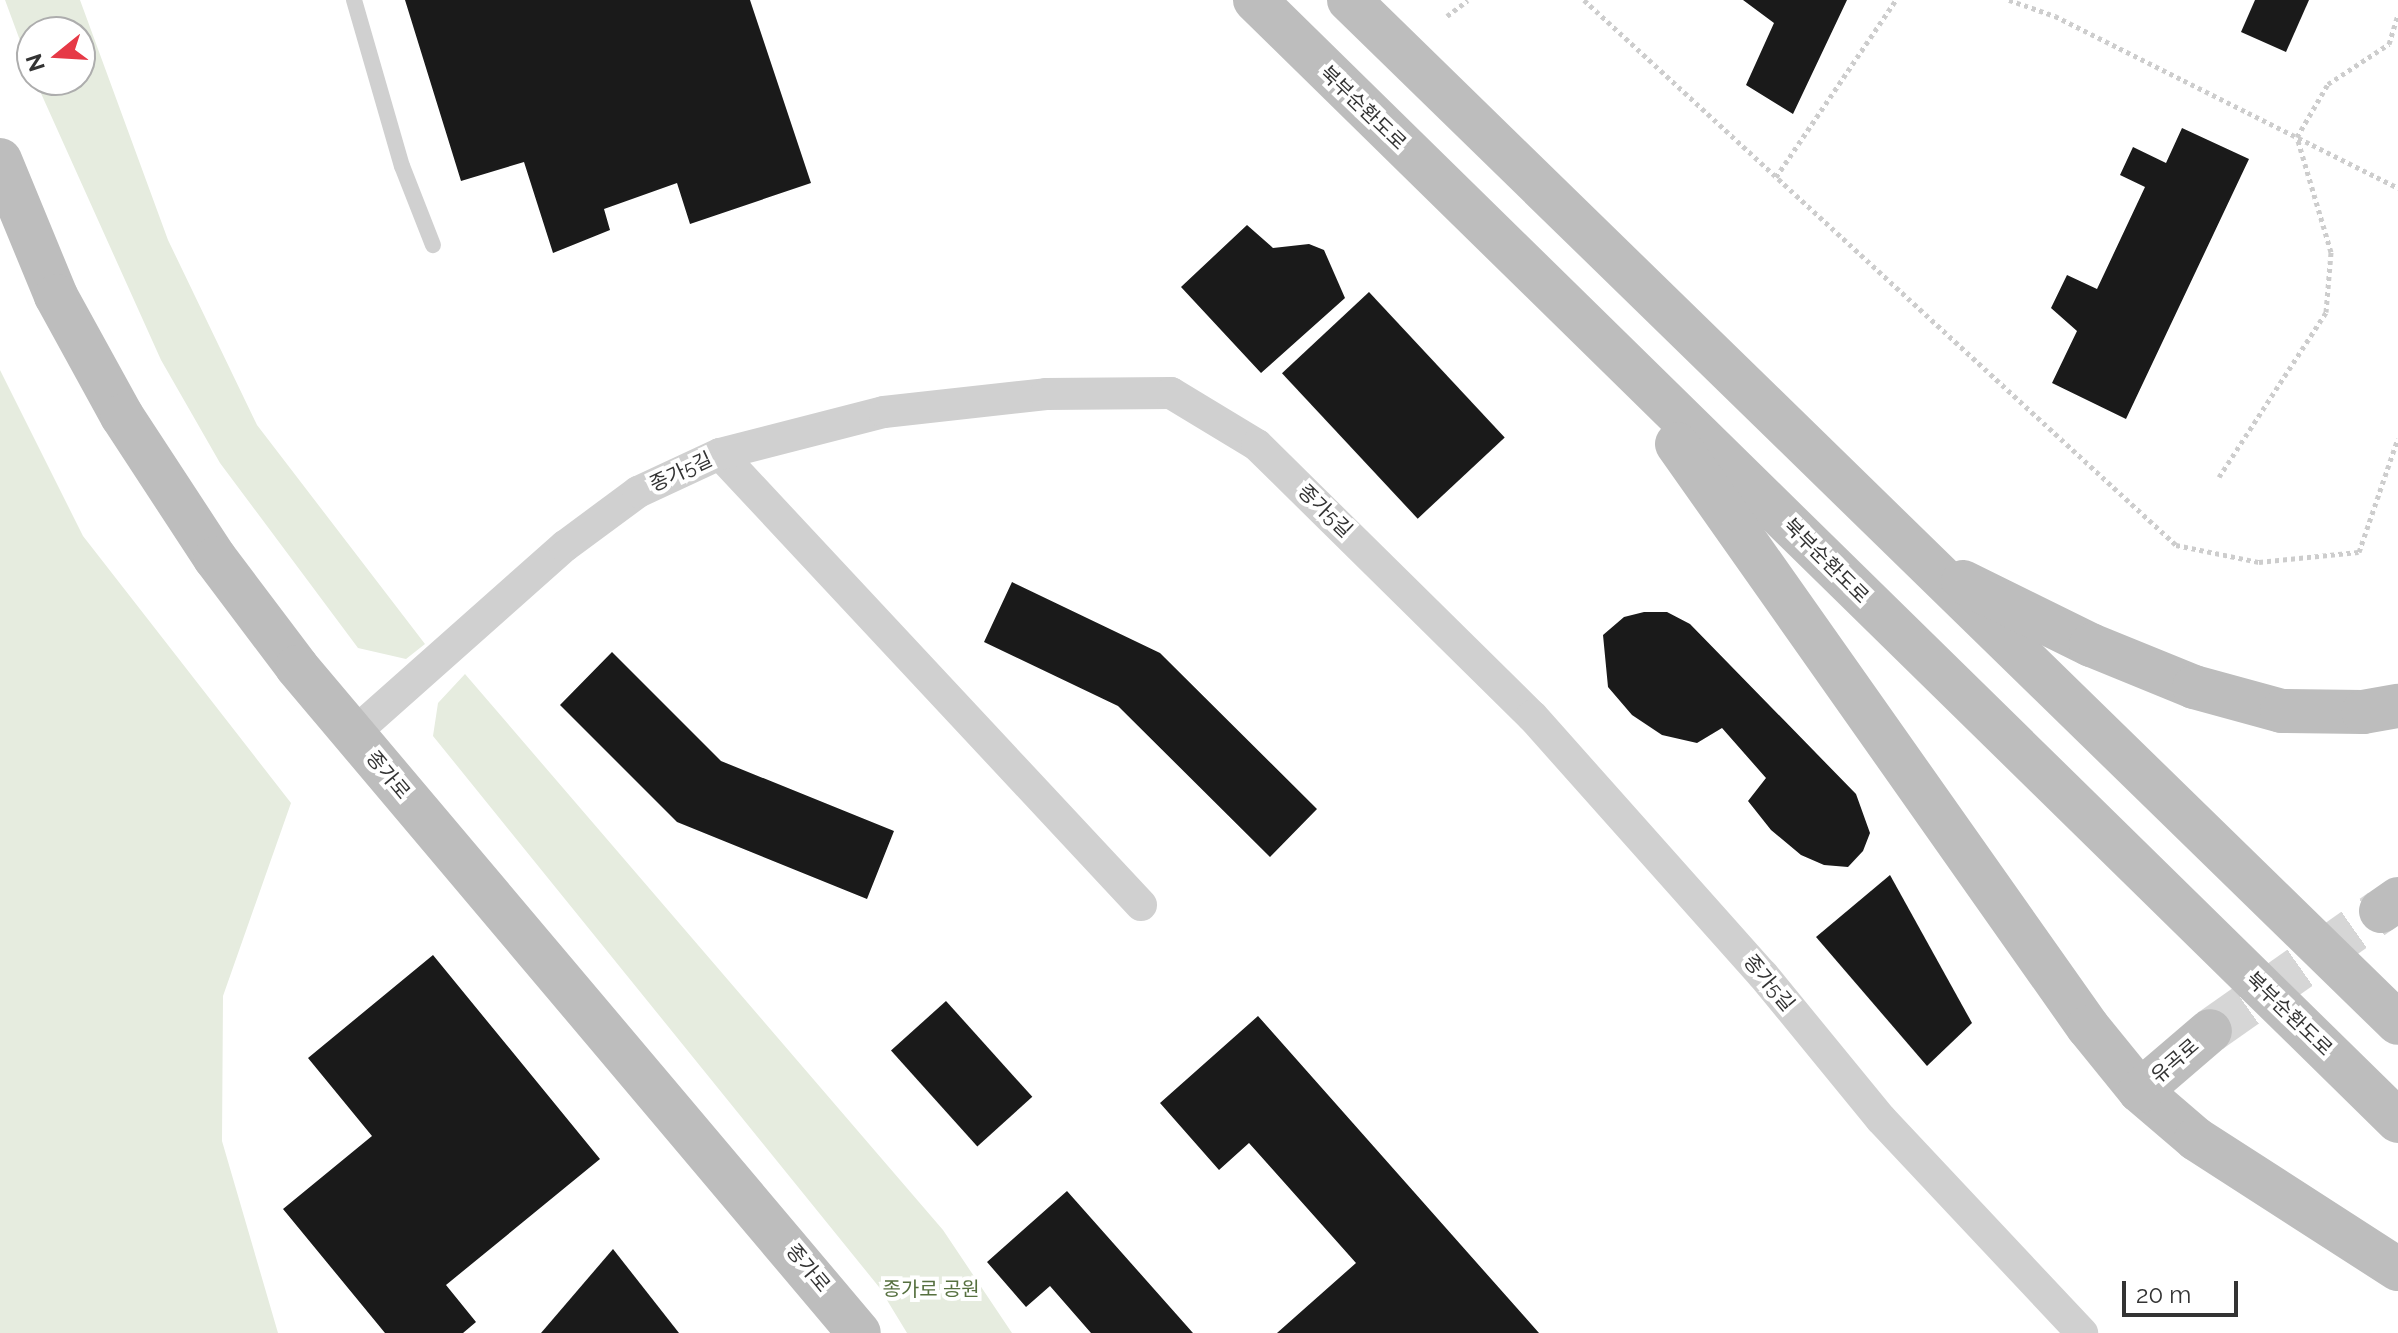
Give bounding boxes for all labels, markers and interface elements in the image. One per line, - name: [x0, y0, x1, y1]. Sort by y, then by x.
- north arrow: [16, 16, 96, 96]
- text: N: [20, 51, 50, 75]
- street label: 북부순환도로: [1315, 61, 1411, 155]
- street label: 종가5길: [646, 447, 716, 497]
- street label: 종가5길: [1293, 479, 1357, 543]
- street label: 북부순환도로: [1778, 513, 1874, 609]
- street label: 종가로: [361, 746, 415, 804]
- street label: 종가5길: [1739, 950, 1799, 1016]
- street label: 북부순환도로: [2241, 967, 2337, 1061]
- street label: 유곡로: [2146, 1034, 2204, 1088]
- street label: 종가로: [781, 1239, 835, 1297]
- scale bar: [2126, 1265, 2242, 1315]
- park label: 종가로 공원: [882, 1277, 980, 1301]
- text: 20 m: [2136, 1280, 2191, 1309]

